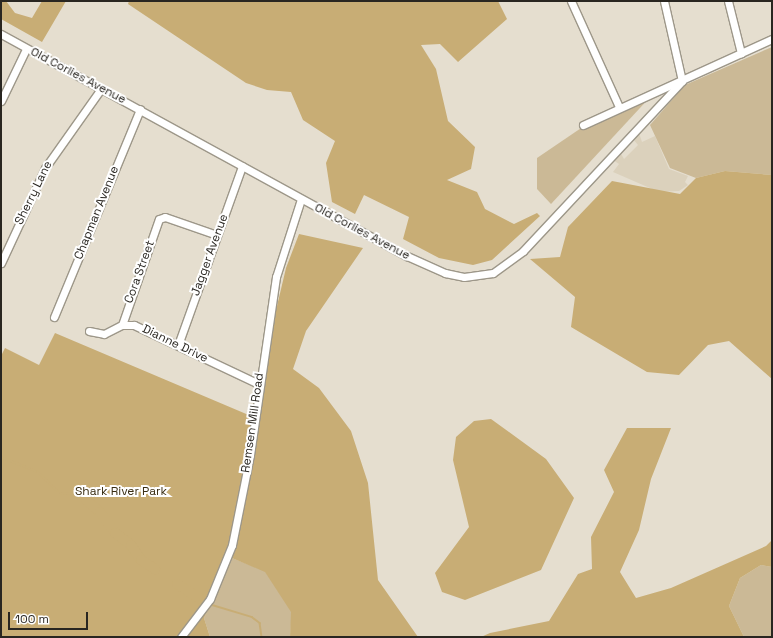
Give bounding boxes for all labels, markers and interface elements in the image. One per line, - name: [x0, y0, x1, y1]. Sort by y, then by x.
- street label: Old Corlies Avenue: [28, 45, 128, 107]
- street label: Sherry Lane: [12, 159, 56, 227]
- street label: Chapman Avenue: [72, 164, 122, 262]
- street label: Old Corlies Avenue: [312, 201, 412, 263]
- street label: Jagger Avenue: [189, 212, 231, 298]
- street label: Cora Street: [122, 238, 158, 306]
- street label: Dianne Drive: [140, 322, 210, 366]
- street label: Remsen Mill Road: [239, 372, 267, 474]
- park label: Shark River Park: [75, 485, 167, 499]
- scale bar: [10, 604, 90, 630]
- text: 100 m: [15, 611, 49, 627]

